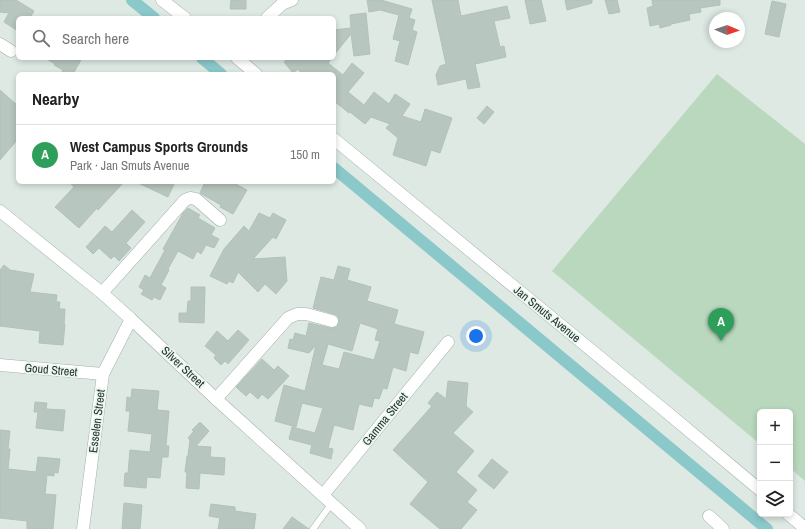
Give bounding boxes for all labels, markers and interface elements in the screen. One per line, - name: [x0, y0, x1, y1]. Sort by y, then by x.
- north arrow: [709, 12, 745, 48]
- search box: [16, 16, 336, 60]
- icon: search: [30, 27, 52, 49]
- text: Search here: [62, 28, 129, 49]
- text: Nearby: [32, 87, 79, 110]
- text: West Campus Sports Grounds: [70, 136, 248, 157]
- text: A: [41, 146, 49, 163]
- text: 150 m: [290, 146, 320, 163]
- text: Park · Jan Smuts Avenue: [70, 157, 190, 174]
- street label: Jan Smuts Avenue: [510, 282, 584, 346]
- pin: A: [708, 308, 734, 341]
- your location: [466, 326, 486, 346]
- street label: Silver Street: [158, 343, 208, 391]
- street label: Goud Street: [24, 360, 78, 380]
- street label: Esselen Street: [85, 388, 109, 454]
- street label: Gamma Street: [359, 389, 412, 449]
- map controls: [757, 409, 793, 517]
- button: +: [757, 409, 793, 445]
- button: −: [757, 445, 793, 481]
- button: layers: [757, 481, 793, 517]

